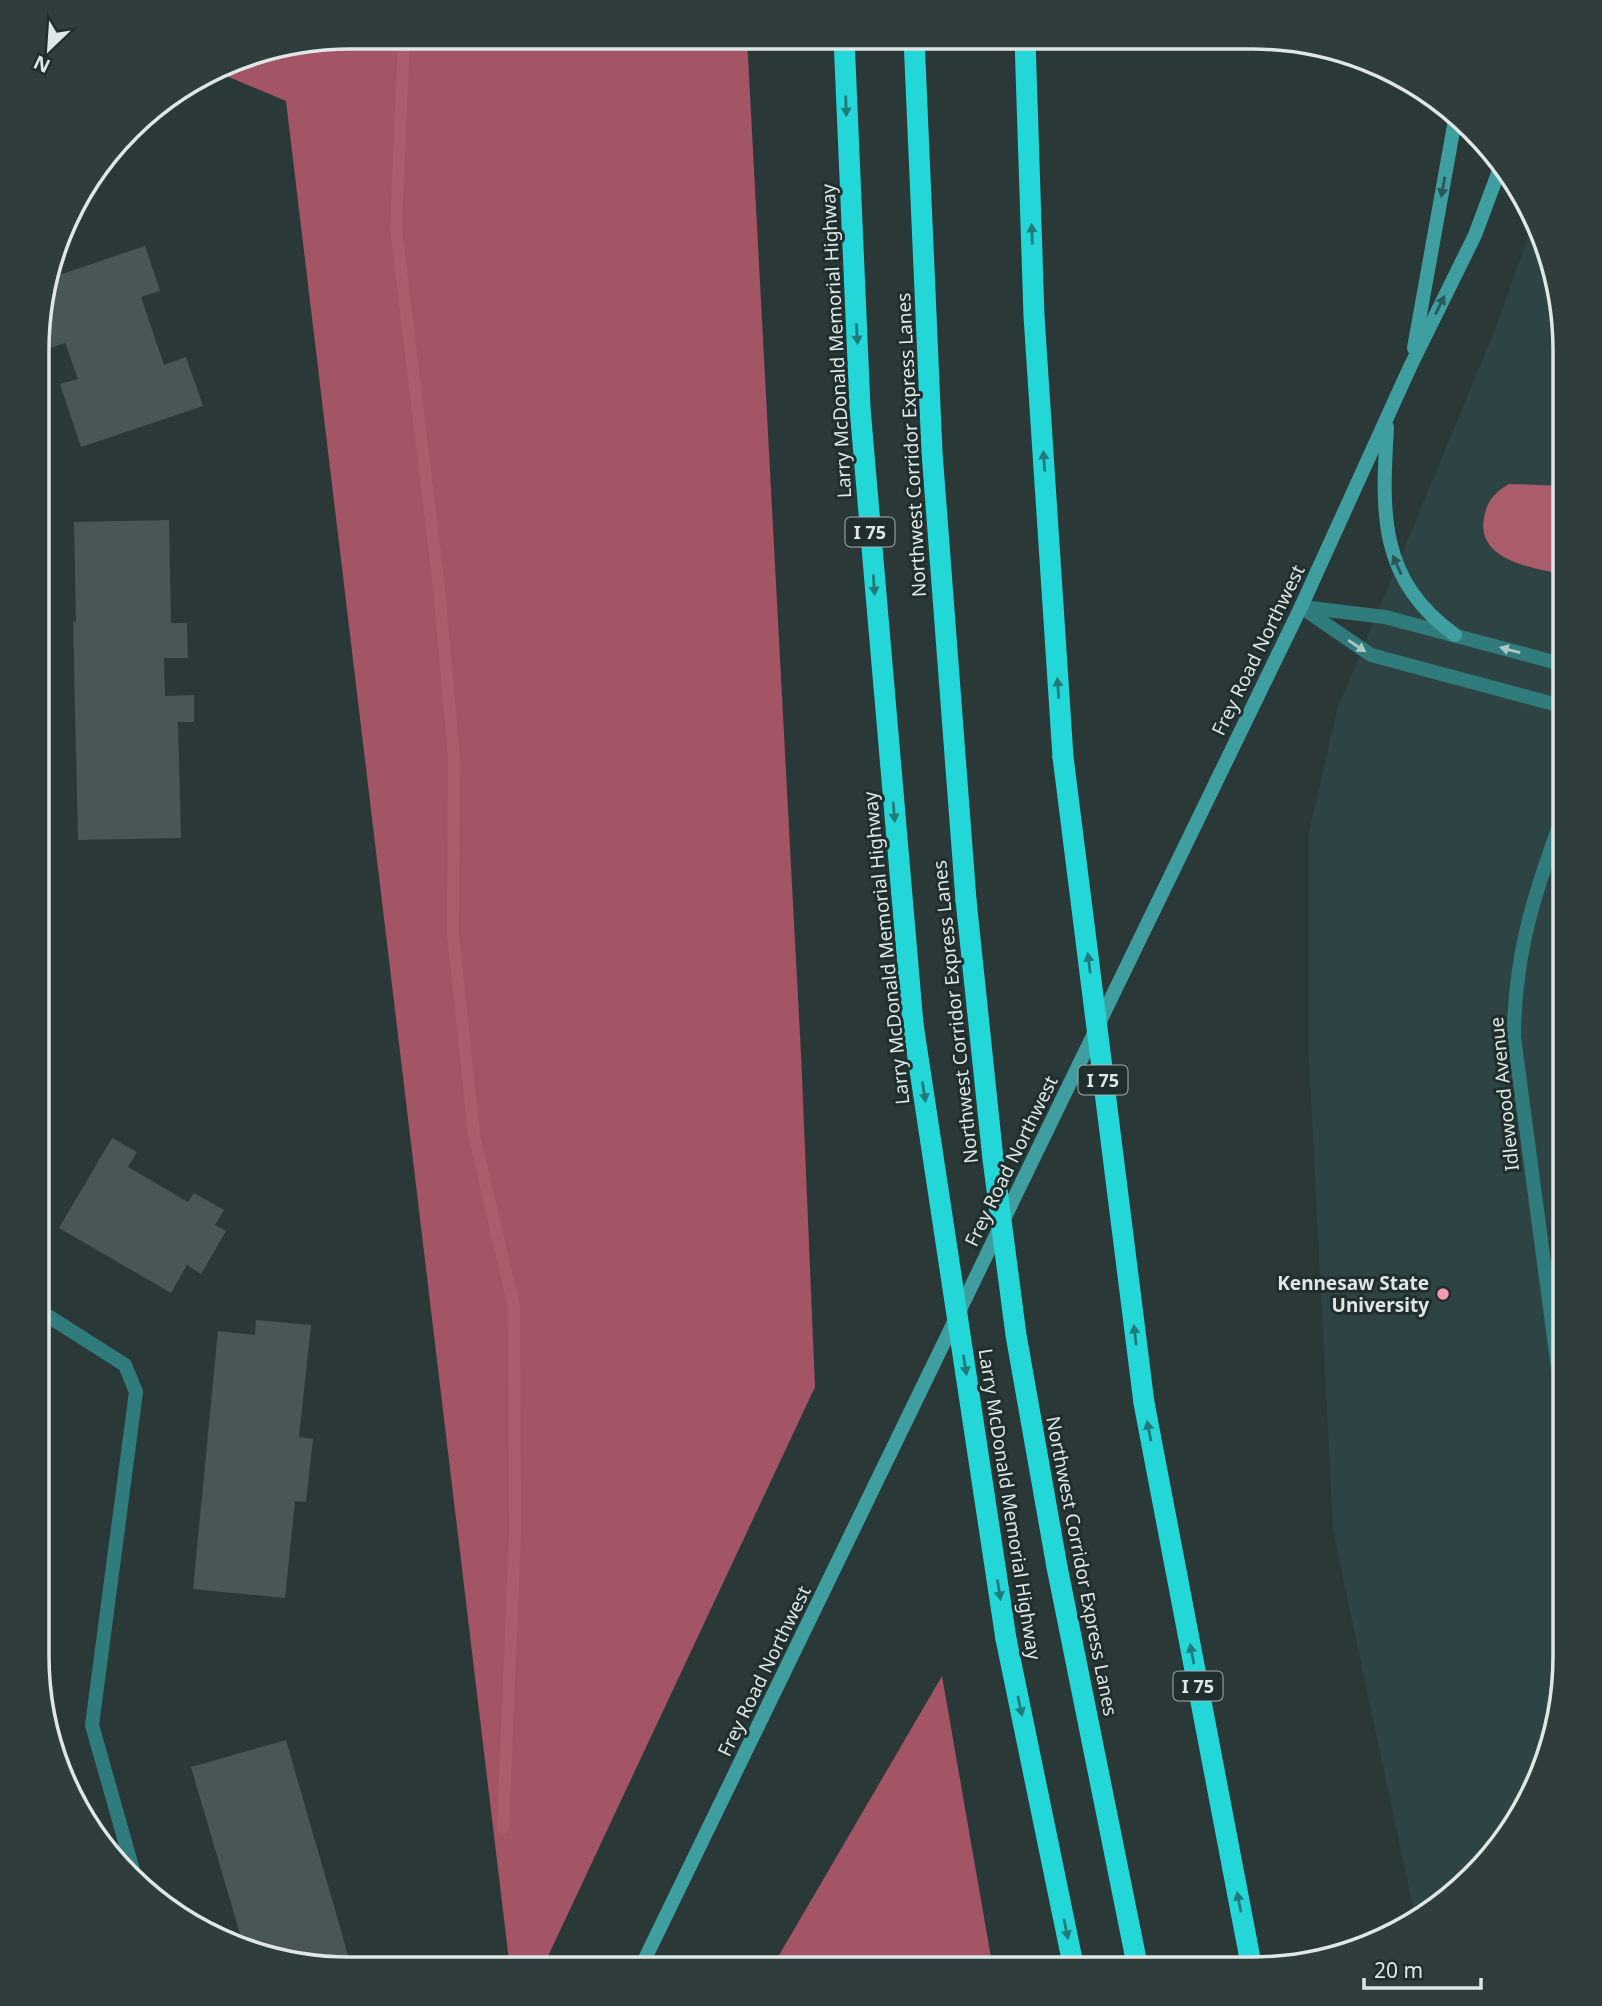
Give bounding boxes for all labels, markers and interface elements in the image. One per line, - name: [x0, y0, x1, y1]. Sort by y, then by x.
- north arrow: [14, 14, 84, 84]
- text: N: [29, 49, 54, 79]
- one-way arrow: [840, 96, 851, 118]
- one-way arrow: [1437, 176, 1448, 198]
- street label: Larry McDonald Memorial Highway: [815, 183, 857, 499]
- one-way arrow: [1026, 223, 1037, 245]
- street label: Northwest Corridor Express Lanes: [890, 292, 932, 598]
- one-way arrow: [1435, 295, 1446, 315]
- one-way arrow: [851, 323, 862, 345]
- one-way arrow: [1038, 450, 1049, 472]
- road number: I 75: [846, 518, 894, 546]
- one-way arrow: [1391, 555, 1403, 575]
- street label: Frey Road Northwest: [1205, 560, 1311, 740]
- one-way arrow: [869, 574, 880, 596]
- one-way arrow: [1348, 639, 1366, 653]
- one-way arrow: [1499, 645, 1520, 655]
- one-way arrow: [1053, 677, 1064, 699]
- street label: Larry McDonald Memorial Highway: [857, 790, 915, 1106]
- one-way arrow: [889, 801, 900, 823]
- street label: Northwest Corridor Express Lanes: [926, 859, 984, 1165]
- one-way arrow: [1083, 952, 1094, 974]
- street label: Idlewood Avenue: [1483, 1016, 1525, 1172]
- road number: I 75: [1078, 1065, 1128, 1094]
- street label: Frey Road Northwest: [958, 1071, 1064, 1251]
- one-way arrow: [918, 1081, 929, 1103]
- place label: Kennesaw State University: [1277, 1270, 1429, 1318]
- marker: Kennesaw State University: [1435, 1286, 1451, 1302]
- one-way arrow: [1130, 1324, 1141, 1346]
- street label: Larry McDonald Memorial Highway: [973, 1347, 1048, 1662]
- one-way arrow: [960, 1354, 971, 1376]
- street label: Northwest Corridor Express Lanes: [1040, 1414, 1124, 1718]
- one-way arrow: [1144, 1420, 1155, 1442]
- one-way arrow: [994, 1579, 1005, 1601]
- street label: Frey Road Northwest: [711, 1581, 817, 1761]
- one-way arrow: [1186, 1643, 1197, 1665]
- road number: I 75: [1174, 1672, 1222, 1700]
- one-way arrow: [1015, 1695, 1026, 1717]
- one-way arrow: [1233, 1891, 1244, 1913]
- one-way arrow: [1061, 1918, 1072, 1940]
- scale bar: [1364, 1946, 1481, 1990]
- text: 20 m: [1374, 1956, 1423, 1984]

